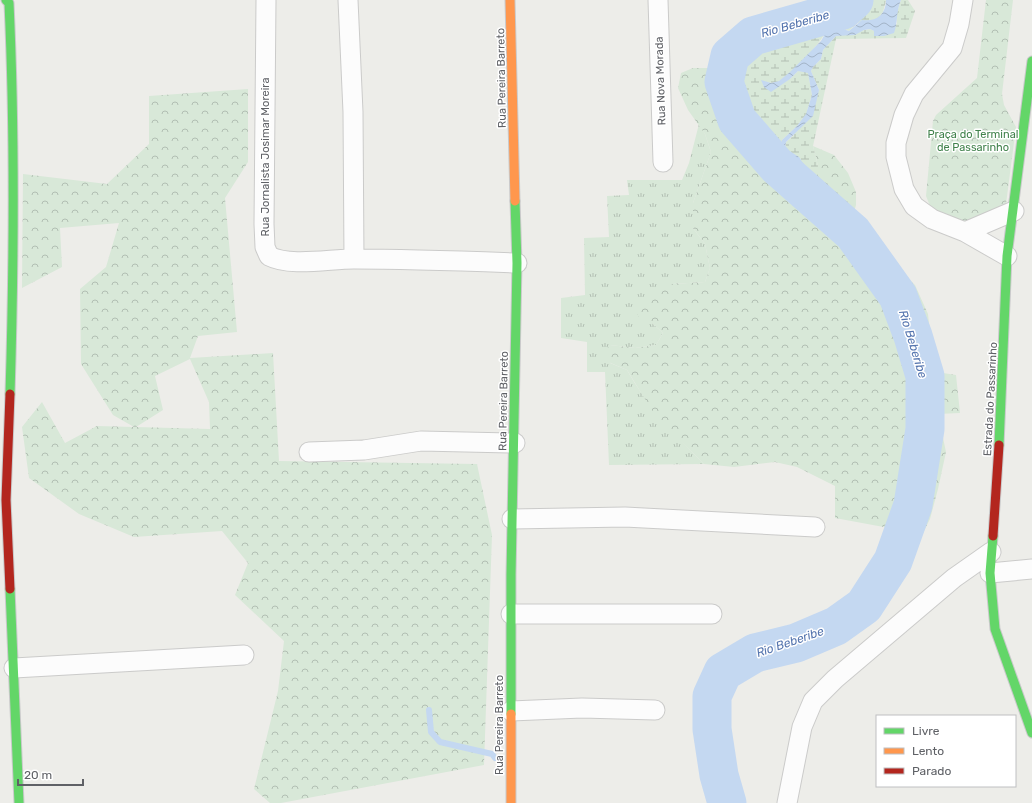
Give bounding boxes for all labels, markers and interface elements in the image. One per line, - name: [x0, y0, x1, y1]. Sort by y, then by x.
- water label: Rio Beberibe: [759, 7, 831, 40]
- street label: Rua Pereira Barreto: [494, 28, 509, 128]
- street label: Rua Nova Morada: [652, 36, 669, 126]
- street label: Rua Jornalista Josimar Moreira: [259, 78, 272, 236]
- park label: Praça do Terminal de Passarinho: [928, 128, 1018, 154]
- water label: Rio Beberibe: [896, 308, 930, 380]
- street label: Estrada do Passarinho: [981, 342, 1000, 457]
- street label: Rua Pereira Barreto: [496, 351, 511, 451]
- water label: Rio Beberibe: [754, 624, 826, 660]
- street label: Rua Pereira Barreto: [493, 675, 506, 775]
- legend: [876, 715, 1016, 787]
- text: Livre: [912, 724, 940, 738]
- text: Lento: [912, 744, 944, 758]
- scale bar: [18, 761, 83, 787]
- text: Parado: [912, 764, 951, 778]
- text: 20 m: [24, 768, 52, 782]

